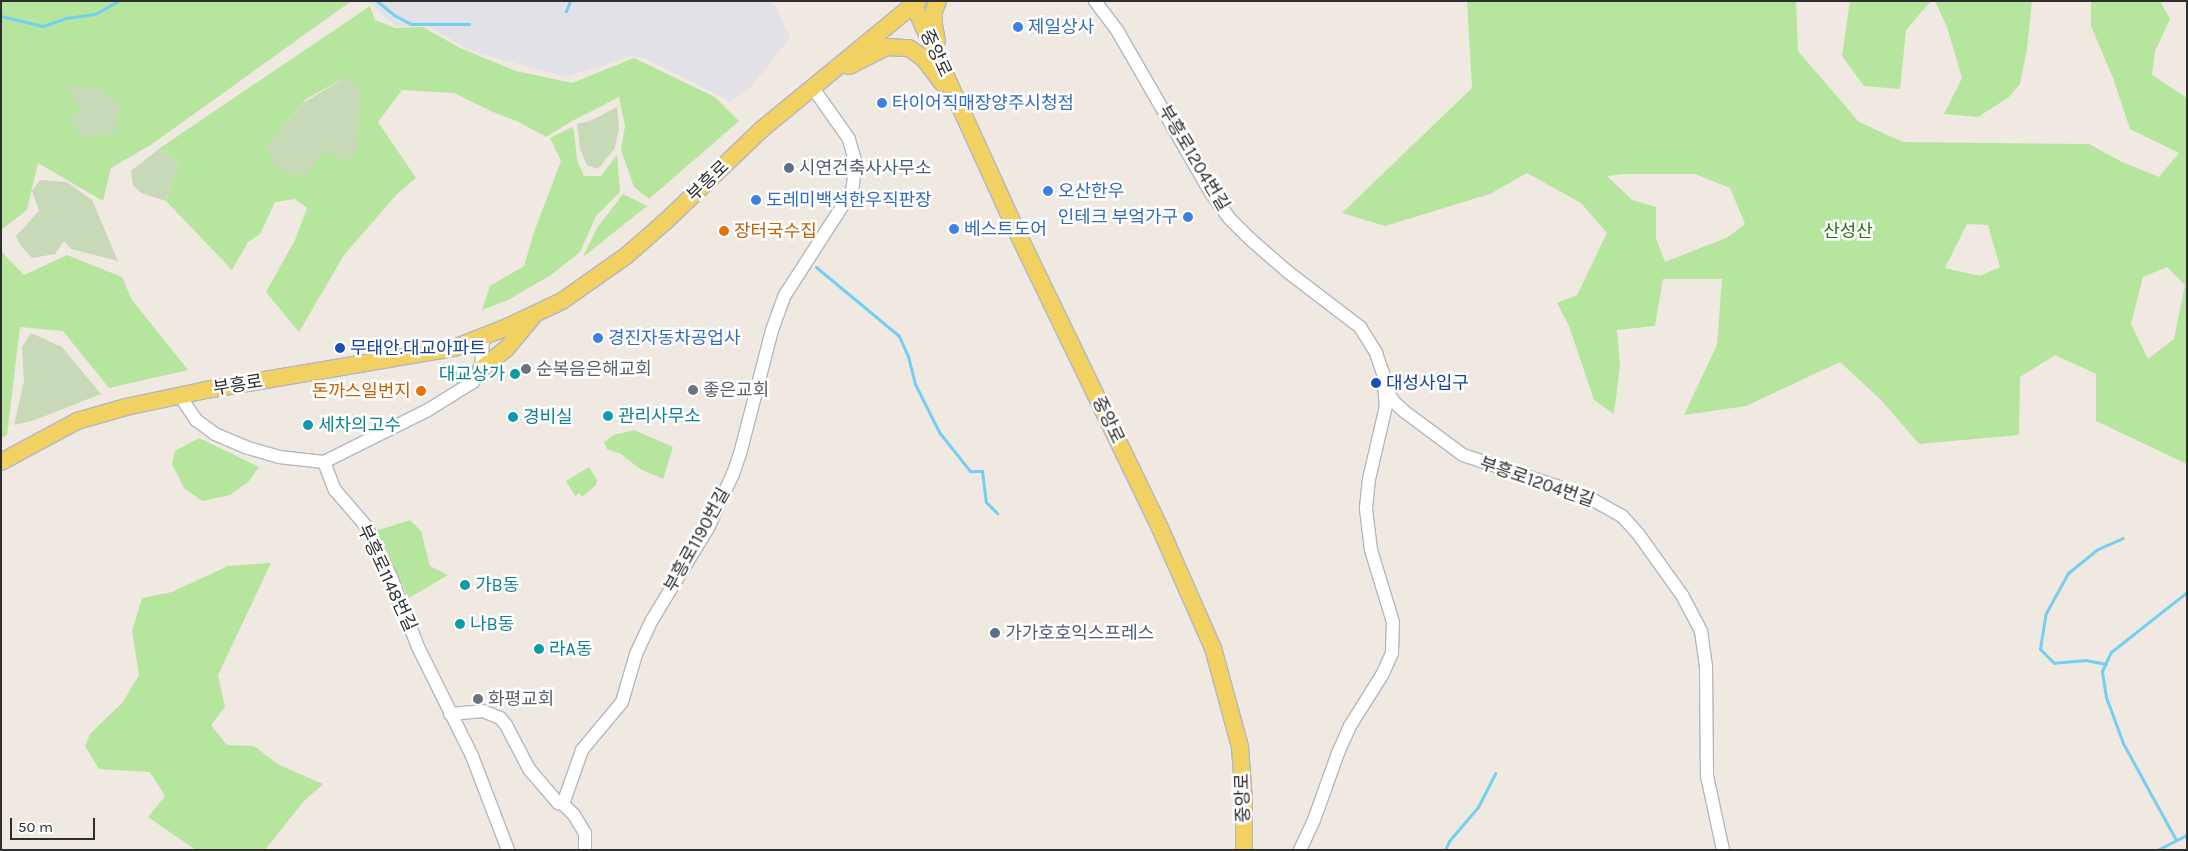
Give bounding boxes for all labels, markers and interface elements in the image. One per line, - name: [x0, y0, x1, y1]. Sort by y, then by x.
- place label: 제일상사: [1028, 16, 1094, 38]
- marker: 제일상사: [1012, 21, 1024, 33]
- street label: 중앙로: [916, 26, 956, 80]
- place label: 타이어직매장양주시청점: [892, 92, 1074, 114]
- marker: 타이어직매장양주시청점: [876, 97, 888, 109]
- street label: 부흥로1204번길: [1154, 101, 1234, 215]
- street label: 부흥로: [683, 156, 733, 206]
- place label: 시연건축사사무소: [799, 157, 931, 179]
- marker: 시연건축사사무소: [783, 162, 795, 174]
- place label: 오산한우: [1058, 180, 1124, 202]
- marker: 오산한우: [1042, 185, 1054, 197]
- place label: 도레미백석한우직판장: [766, 189, 932, 211]
- marker: 도레미백석한우직판장: [750, 194, 762, 206]
- place label: 인테크 부엌가구: [1058, 206, 1178, 228]
- marker: 인테크 부엌가구: [1182, 211, 1194, 223]
- place label: 베스트도어: [964, 218, 1047, 240]
- place label: 장터국수집: [734, 220, 817, 242]
- park label: 산성산: [1823, 220, 1873, 242]
- marker: 베스트도어: [948, 223, 960, 235]
- marker: 장터국수집: [718, 225, 730, 237]
- place label: 경진자동차공업사: [608, 327, 740, 349]
- marker: 경진자동차공업사: [592, 332, 604, 344]
- place label: 무태안.대교아파트: [350, 337, 486, 359]
- marker: 무태안.대교아파트: [334, 342, 346, 354]
- place label: 순복음은해교회: [536, 358, 652, 380]
- place label: 대교상가: [439, 363, 505, 385]
- marker: 순복음은해교회: [520, 363, 532, 375]
- marker: 대교상가: [509, 368, 521, 380]
- street label: 부흥로: [212, 370, 264, 400]
- place label: 대성사입구: [1386, 372, 1469, 394]
- marker: 대성사입구: [1370, 377, 1382, 389]
- place label: 좋은교회: [703, 379, 769, 401]
- place label: 돈까스일번지: [312, 380, 411, 402]
- marker: 좋은교회: [687, 384, 699, 396]
- marker: 돈까스일번지: [415, 385, 427, 397]
- street label: 중앙로: [1087, 393, 1129, 447]
- place label: 관리사무소: [618, 405, 701, 427]
- place label: 경비실: [523, 406, 573, 428]
- marker: 관리사무소: [602, 410, 614, 422]
- marker: 경비실: [507, 411, 519, 423]
- place label: 세차의고수: [318, 414, 401, 436]
- marker: 세차의고수: [302, 419, 314, 431]
- street label: 부흥로1204번길: [1477, 452, 1597, 512]
- street label: 부흥로1190번길: [659, 484, 735, 596]
- street label: 부흥로1148번길: [353, 521, 421, 635]
- place label: 가B동: [475, 574, 519, 596]
- marker: 가B동: [459, 579, 471, 591]
- place label: 나B동: [470, 613, 514, 635]
- marker: 나B동: [454, 618, 466, 630]
- place label: 가가호호익스프레스: [1005, 622, 1154, 644]
- marker: 가가호호익스프레스: [989, 627, 1001, 639]
- place label: 라A동: [549, 638, 592, 660]
- marker: 라A동: [533, 643, 545, 655]
- place label: 화평교회: [488, 688, 554, 710]
- marker: 화평교회: [472, 693, 484, 705]
- street label: 중앙로: [1231, 773, 1255, 823]
- scale bar: [12, 808, 98, 840]
- text: 50 m: [18, 818, 53, 836]

